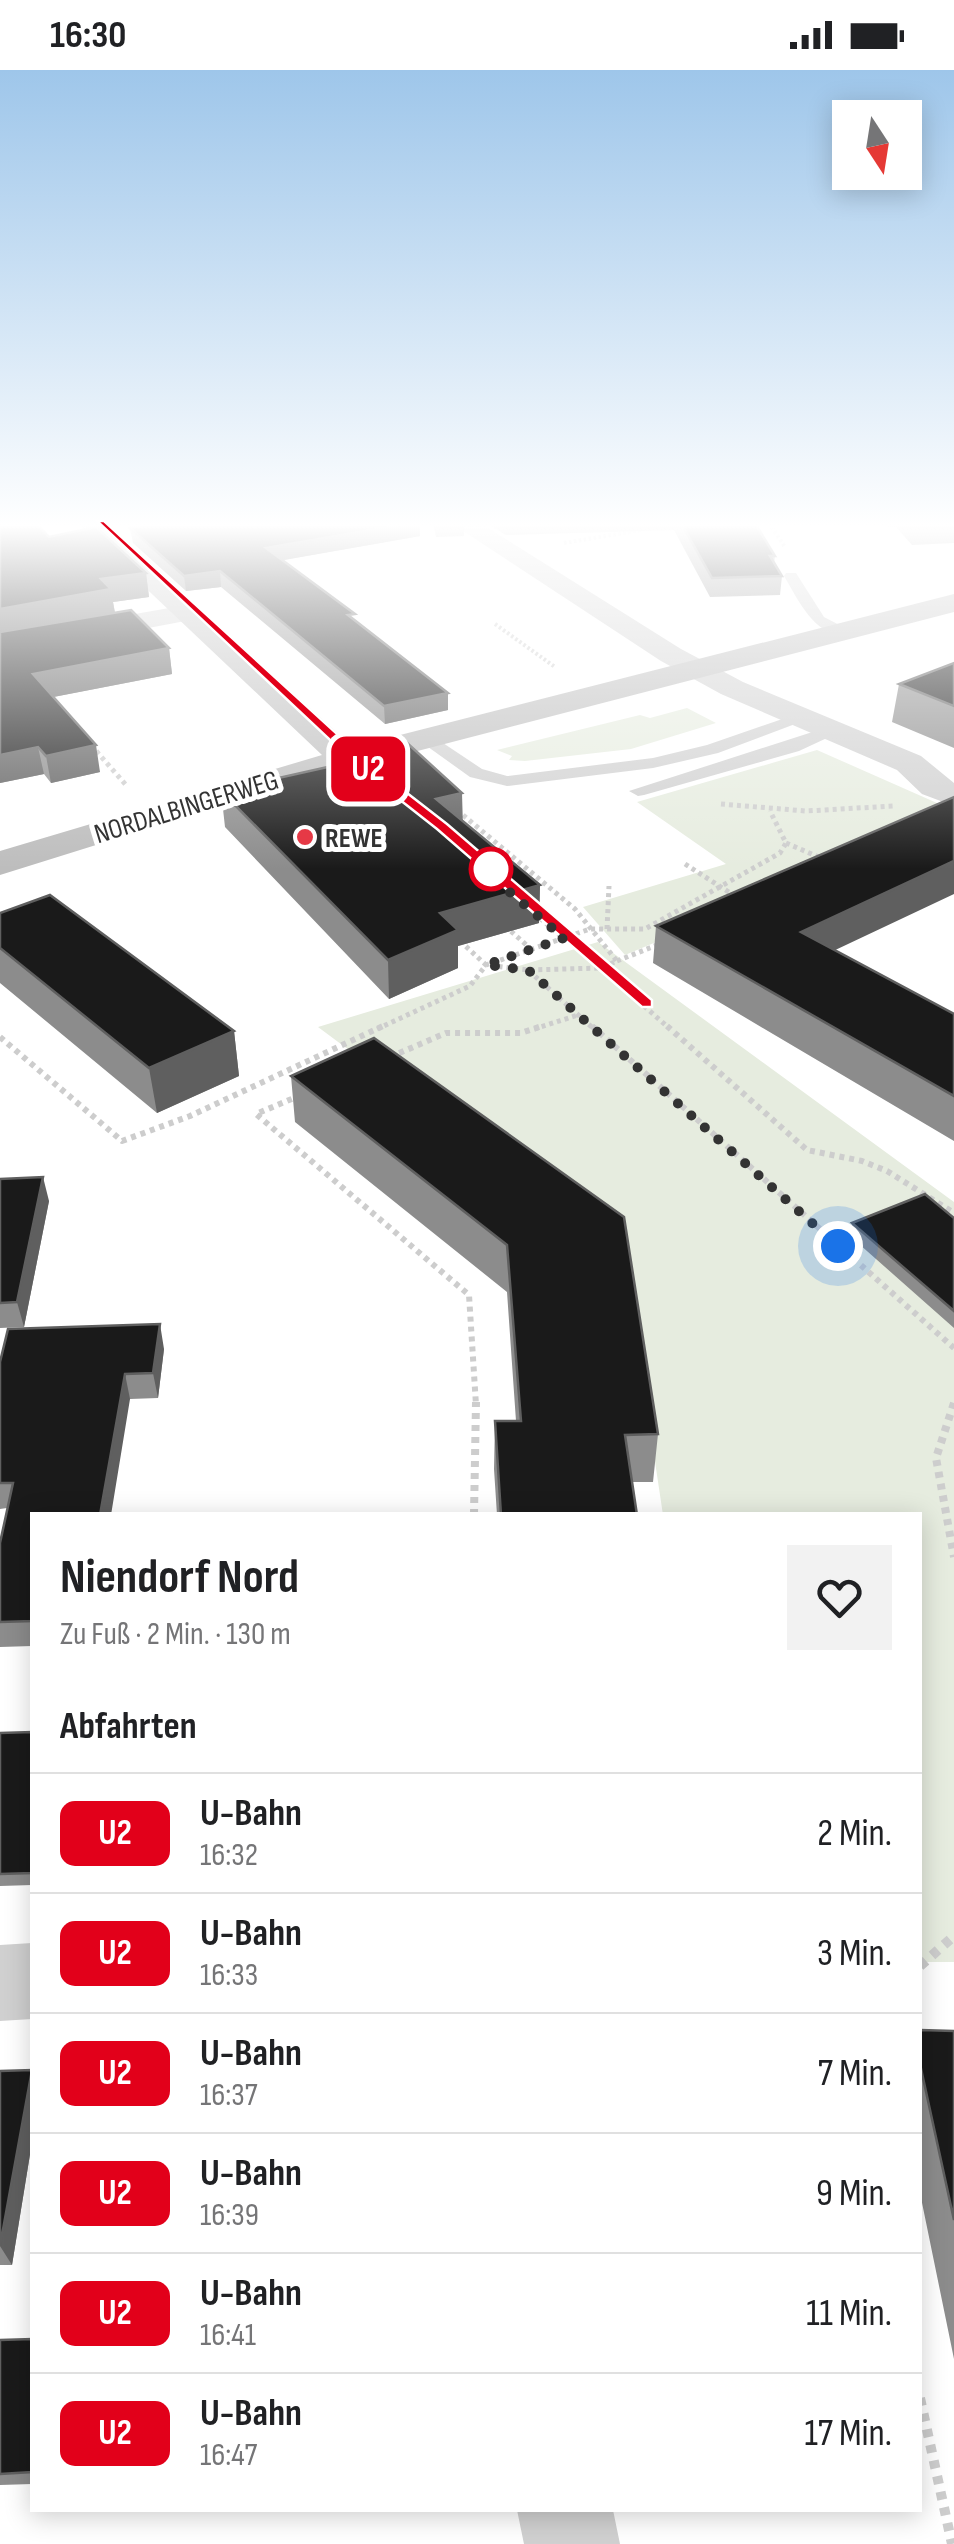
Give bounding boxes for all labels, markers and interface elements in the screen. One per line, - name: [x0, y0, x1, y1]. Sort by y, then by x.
- text: 16:30: [50, 13, 126, 58]
- north arrow: [832, 100, 922, 190]
- map controls: [832, 100, 922, 190]
- line badge: U2: [323, 736, 413, 802]
- text: U2: [351, 748, 385, 791]
- street label: NORDALBINGERWEG: [90, 764, 283, 851]
- place label: REWE: [325, 822, 383, 855]
- marker: REWE: [294, 826, 316, 848]
- unlabelled marker: [470, 848, 512, 890]
- your location: [813, 1221, 863, 1271]
- button: heart: [787, 1545, 892, 1650]
- text: Niendorf Nord: [60, 1549, 299, 1606]
- text: Zu Fuß · 2 Min. · 130 m: [60, 1615, 291, 1654]
- text: Abfahrten: [60, 1704, 197, 1749]
- text: U-Bahn: [200, 1791, 302, 1836]
- text: 2 Min.: [817, 1811, 892, 1856]
- text: U2: [98, 1812, 132, 1855]
- text: 16:32: [200, 1836, 258, 1875]
- text: U-Bahn: [200, 1911, 302, 1956]
- text: 3 Min.: [817, 1931, 892, 1976]
- text: U2: [98, 1932, 132, 1975]
- text: 16:33: [200, 1956, 258, 1995]
- text: U-Bahn: [200, 2031, 302, 2076]
- text: 7 Min.: [818, 2051, 892, 2096]
- text: U2: [98, 2052, 132, 2095]
- text: 16:37: [200, 2076, 257, 2115]
- text: U-Bahn: [200, 2151, 302, 2196]
- text: 9 Min.: [816, 2171, 892, 2216]
- text: U2: [98, 2172, 132, 2215]
- text: 16:39: [200, 2196, 259, 2235]
- text: U-Bahn: [200, 2271, 302, 2316]
- text: 11 Min.: [806, 2291, 892, 2336]
- text: U2: [98, 2292, 132, 2335]
- text: 16:41: [200, 2316, 256, 2355]
- text: U-Bahn: [200, 2391, 302, 2436]
- text: 17 Min.: [804, 2411, 892, 2456]
- text: U2: [98, 2412, 132, 2455]
- text: 16:47: [200, 2436, 257, 2475]

